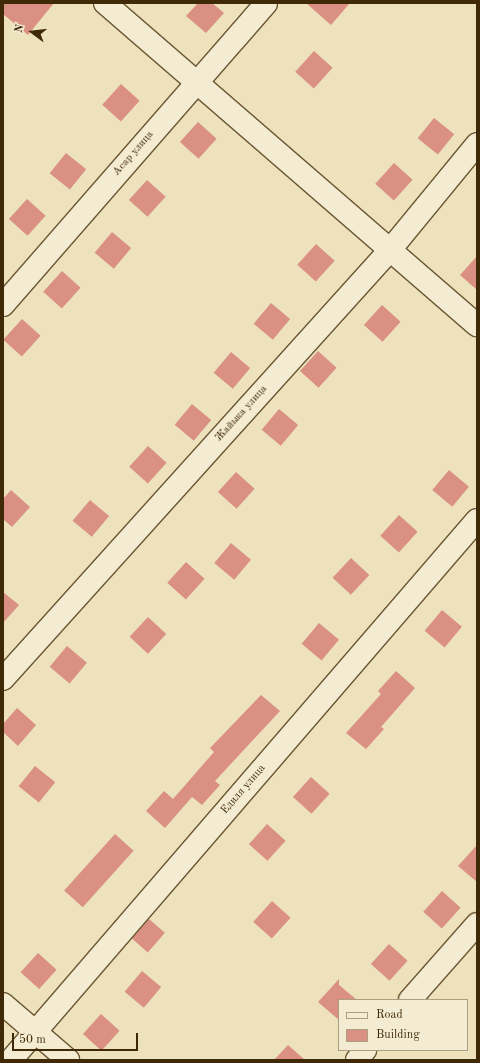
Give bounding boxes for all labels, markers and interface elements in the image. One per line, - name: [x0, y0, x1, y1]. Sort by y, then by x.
- north arrow: [12, 12, 52, 52]
- text: N: [14, 23, 26, 34]
- street label: Асар улица: [111, 129, 157, 179]
- street label: Жайыка улица: [213, 383, 271, 445]
- street label: Едиля улица: [219, 763, 269, 817]
- legend: [338, 999, 468, 1051]
- text: Road: [376, 1009, 403, 1021]
- scale bar: [14, 1025, 140, 1051]
- text: Building: [376, 1029, 420, 1041]
- text: 50 m: [19, 1034, 46, 1046]

